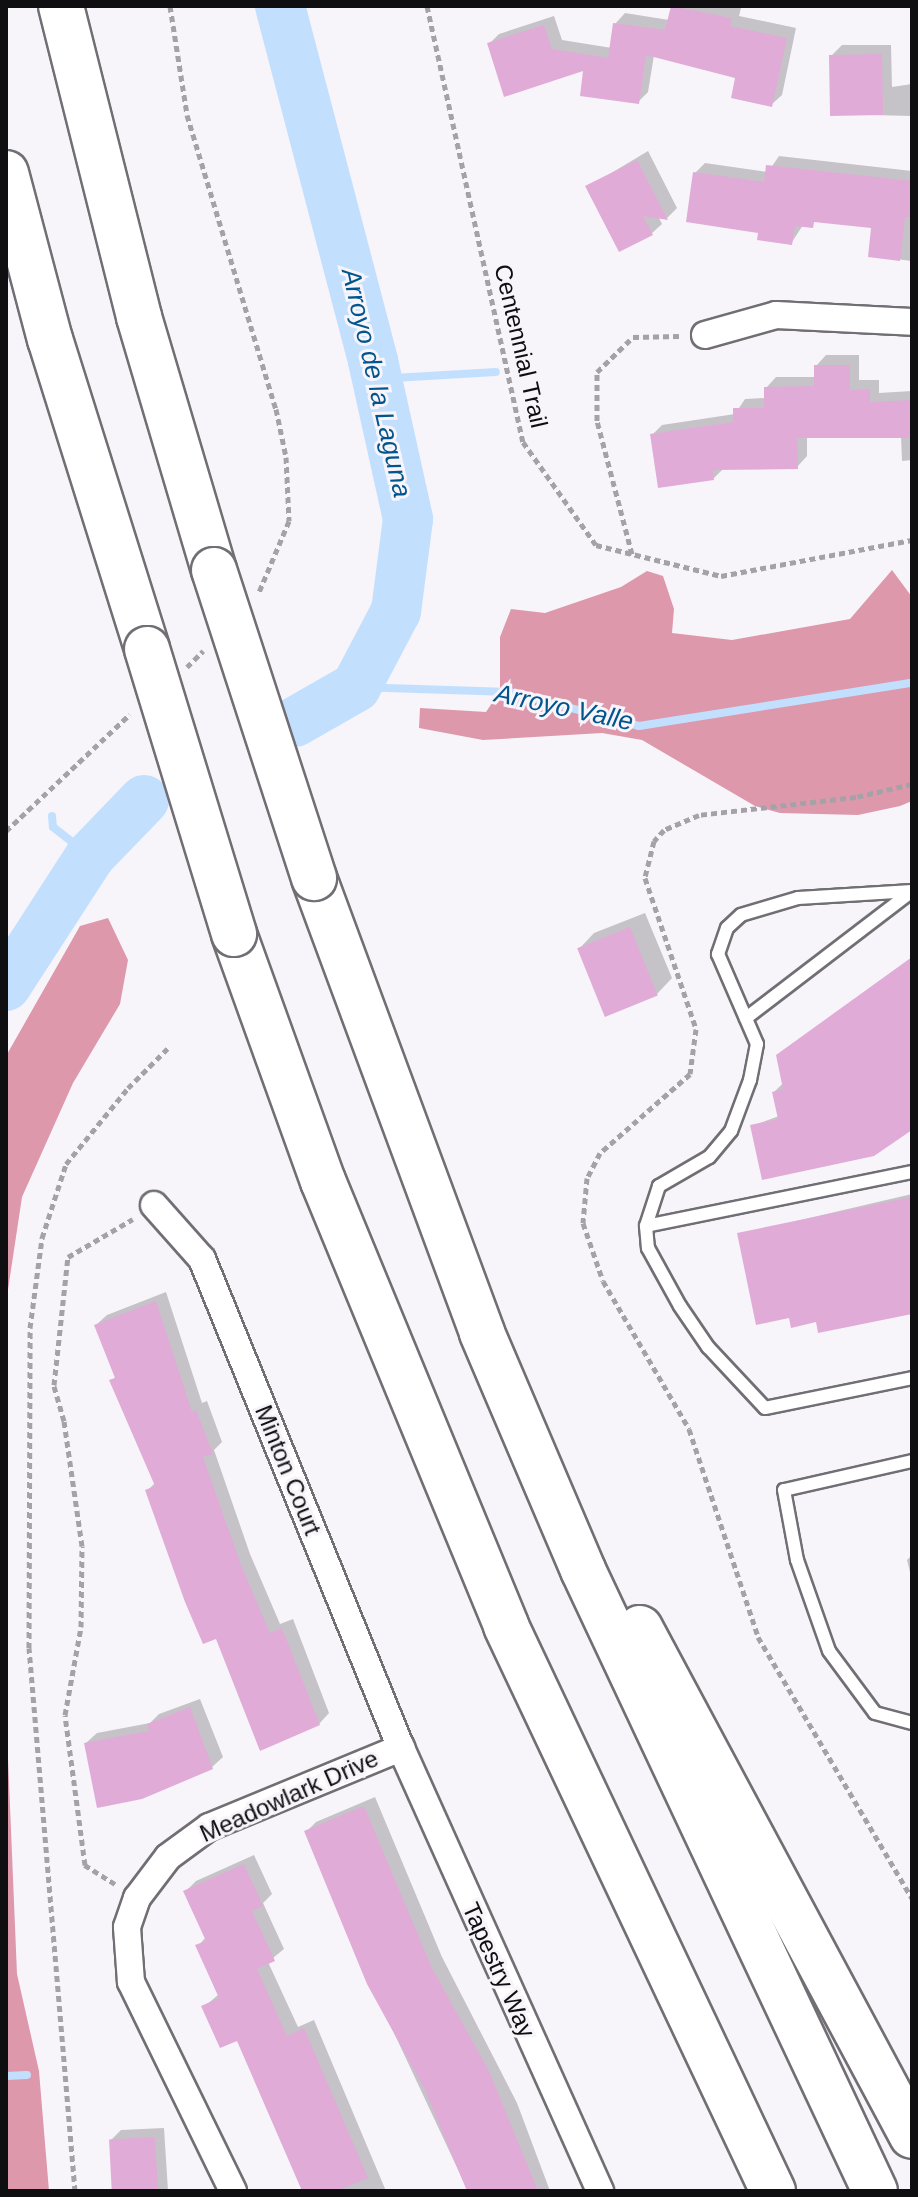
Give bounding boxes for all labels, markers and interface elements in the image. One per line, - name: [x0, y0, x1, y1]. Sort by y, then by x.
- street label: Centennial Trail: [488, 261, 554, 431]
- water label: Arroyo de la Laguna: [334, 265, 418, 501]
- water label: Arroyo Valle: [492, 678, 636, 738]
- street label: Minton Court: [249, 1401, 327, 1539]
- street label: Meadowlark Drive: [195, 1744, 383, 1848]
- street label: Tapestry Way: [456, 1898, 542, 2042]

